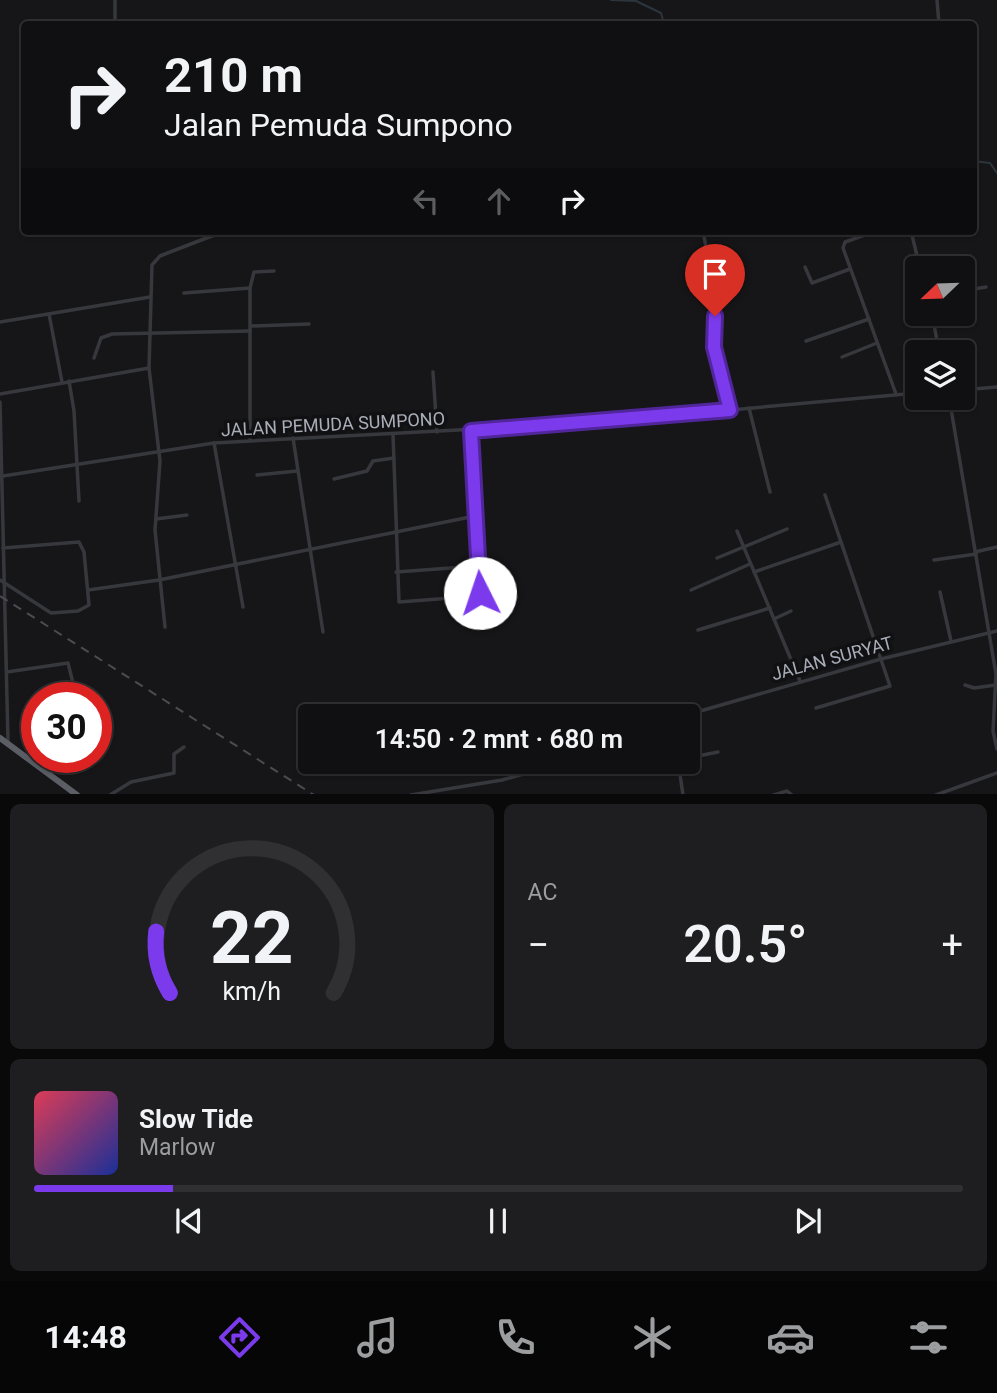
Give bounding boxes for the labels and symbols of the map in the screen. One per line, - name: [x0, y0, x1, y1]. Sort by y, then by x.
- pin: [685, 244, 745, 316]
- north arrow: [905, 256, 975, 326]
- street label: JALAN PEMUDA SUMPONO: [220, 408, 446, 440]
- position arrow: [443, 556, 517, 630]
- street label: JALAN SURYAT: [769, 632, 895, 684]
- speed limit sign: 30: [21, 682, 112, 773]

